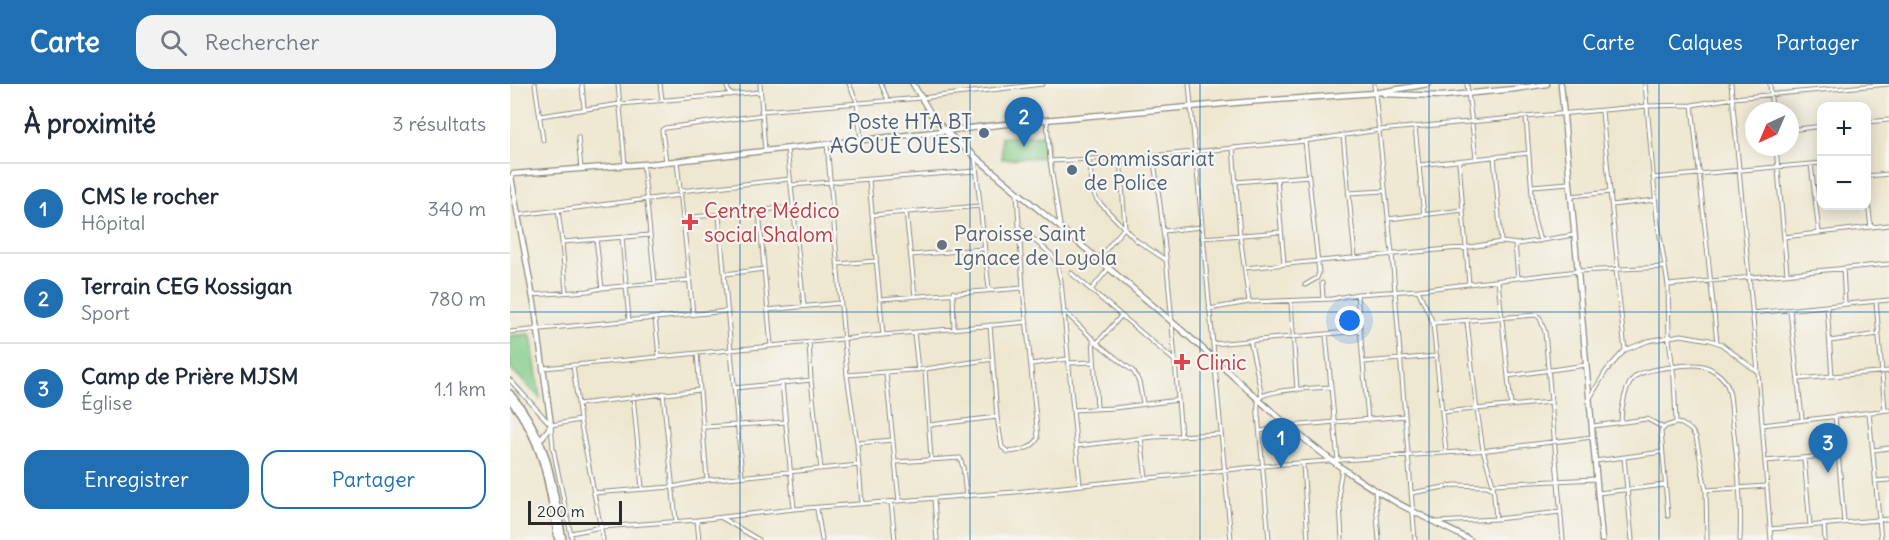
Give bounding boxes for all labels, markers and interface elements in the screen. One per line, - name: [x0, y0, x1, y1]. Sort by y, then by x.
- search box: [136, 15, 556, 69]
- text: Carte: [30, 24, 100, 60]
- icon: search: [157, 26, 190, 59]
- text: Rechercher: [205, 28, 320, 56]
- text: Carte: [1582, 29, 1635, 56]
- text: Calques: [1668, 29, 1743, 56]
- text: Partager: [1776, 29, 1859, 56]
- pin: 2: [1004, 98, 1044, 147]
- north arrow: [1745, 102, 1799, 156]
- map controls: [1817, 102, 1871, 210]
- button: +: [1817, 102, 1871, 156]
- text: À proximité: [24, 107, 156, 140]
- place label: Poste HTA BT AGOUÈ OUEST: [830, 108, 972, 159]
- text: 3 résultats: [392, 111, 486, 136]
- marker: Poste HTA BT AGOUÈ OUEST: [977, 126, 991, 140]
- place label: Commissariat de Police: [1084, 145, 1214, 196]
- button: −: [1817, 156, 1871, 210]
- marker: Commissariat de Police: [1065, 163, 1079, 177]
- text: CMS le rocher: [81, 182, 219, 210]
- text: 1: [40, 196, 47, 221]
- text: 340 m: [428, 196, 486, 221]
- place label: Centre Médico social Shalom: [704, 197, 839, 248]
- text: Hôpital: [81, 210, 145, 235]
- marker: Centre Médico social Shalom: [681, 213, 699, 231]
- place label: Paroisse Saint Ignace de Loyola: [954, 220, 1117, 271]
- marker: Paroisse Saint Ignace de Loyola: [935, 238, 949, 252]
- text: Terrain CEG Kossigan: [81, 272, 292, 300]
- text: 2: [38, 286, 49, 311]
- text: 780 m: [429, 286, 486, 311]
- text: Sport: [81, 300, 130, 325]
- your location: [1335, 306, 1364, 335]
- place label: Clinic: [1196, 349, 1247, 376]
- marker: Clinic: [1173, 353, 1191, 371]
- text: Camp de Prière MJSM: [81, 362, 299, 390]
- text: 3: [38, 376, 49, 401]
- text: 1.1 km: [434, 376, 486, 401]
- text: Église: [81, 390, 132, 415]
- pin: 1: [1262, 418, 1300, 468]
- pin: 3: [1808, 424, 1848, 473]
- button: Enregistrer: [24, 450, 249, 509]
- button: Partager: [261, 450, 486, 509]
- scale bar: [528, 498, 622, 526]
- text: 200 m: [537, 501, 585, 521]

